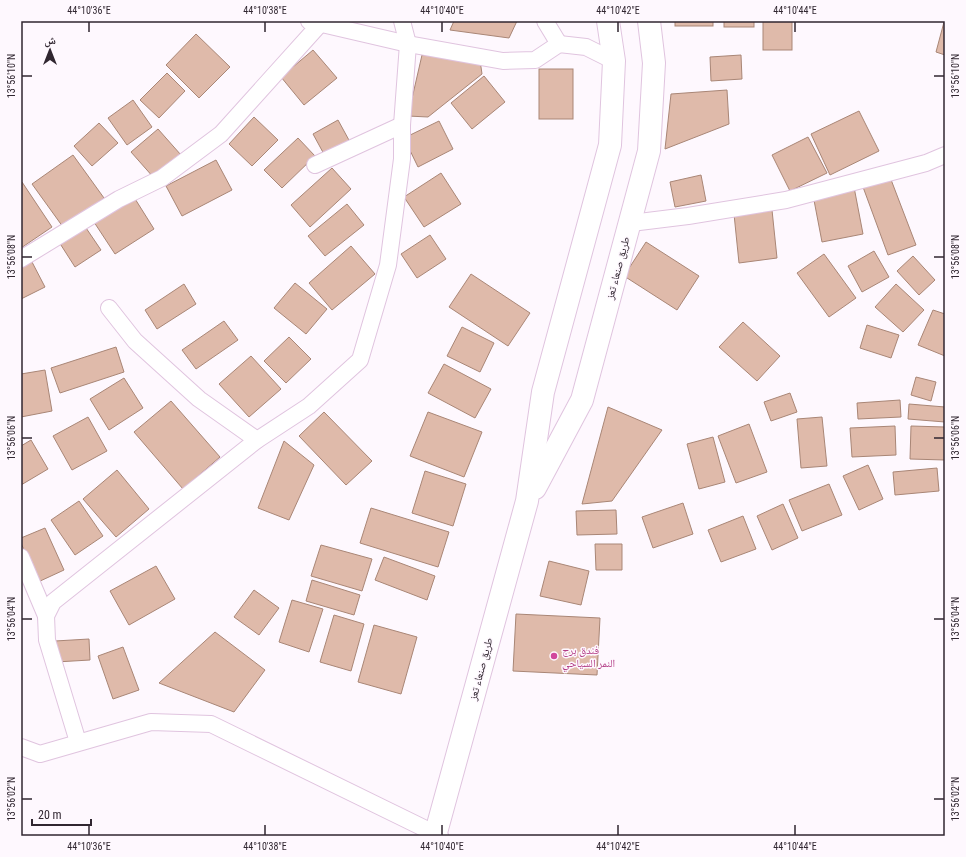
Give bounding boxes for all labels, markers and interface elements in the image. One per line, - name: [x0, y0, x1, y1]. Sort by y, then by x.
- text: 44°10'36"E: [67, 5, 111, 16]
- text: 44°10'38"E: [243, 5, 287, 16]
- text: 44°10'40"E: [420, 5, 464, 16]
- text: 44°10'42"E: [596, 5, 640, 16]
- text: 44°10'44"E: [773, 5, 817, 16]
- north arrow: [30, 30, 70, 70]
- text: ش: [44, 34, 56, 48]
- text: 13°56'10"N: [6, 54, 17, 98]
- text: 13°56'10"N: [950, 54, 961, 98]
- text: 13°56'08"N: [6, 235, 17, 279]
- street label: طريق صنعاء تعز: [603, 235, 633, 302]
- text: 13°56'08"N: [950, 235, 961, 279]
- text: 13°56'06"N: [6, 416, 17, 460]
- text: 13°56'06"N: [950, 416, 961, 460]
- text: 13°56'04"N: [6, 597, 17, 641]
- text: 13°56'04"N: [950, 597, 961, 641]
- street label: طريق صنعاء تعز: [466, 636, 496, 703]
- place label: فندق برج النمر السياحي: [562, 644, 615, 671]
- marker: فندق برج النمر السياحي: [549, 651, 559, 661]
- text: 13°56'02"N: [6, 777, 17, 821]
- text: 13°56'02"N: [950, 777, 961, 821]
- scale bar: [32, 801, 91, 827]
- text: 20 m: [38, 808, 62, 822]
- text: 44°10'36"E: [67, 841, 111, 852]
- text: 44°10'38"E: [243, 841, 287, 852]
- text: 44°10'40"E: [420, 841, 464, 852]
- text: 44°10'42"E: [596, 841, 640, 852]
- text: 44°10'44"E: [773, 841, 817, 852]

